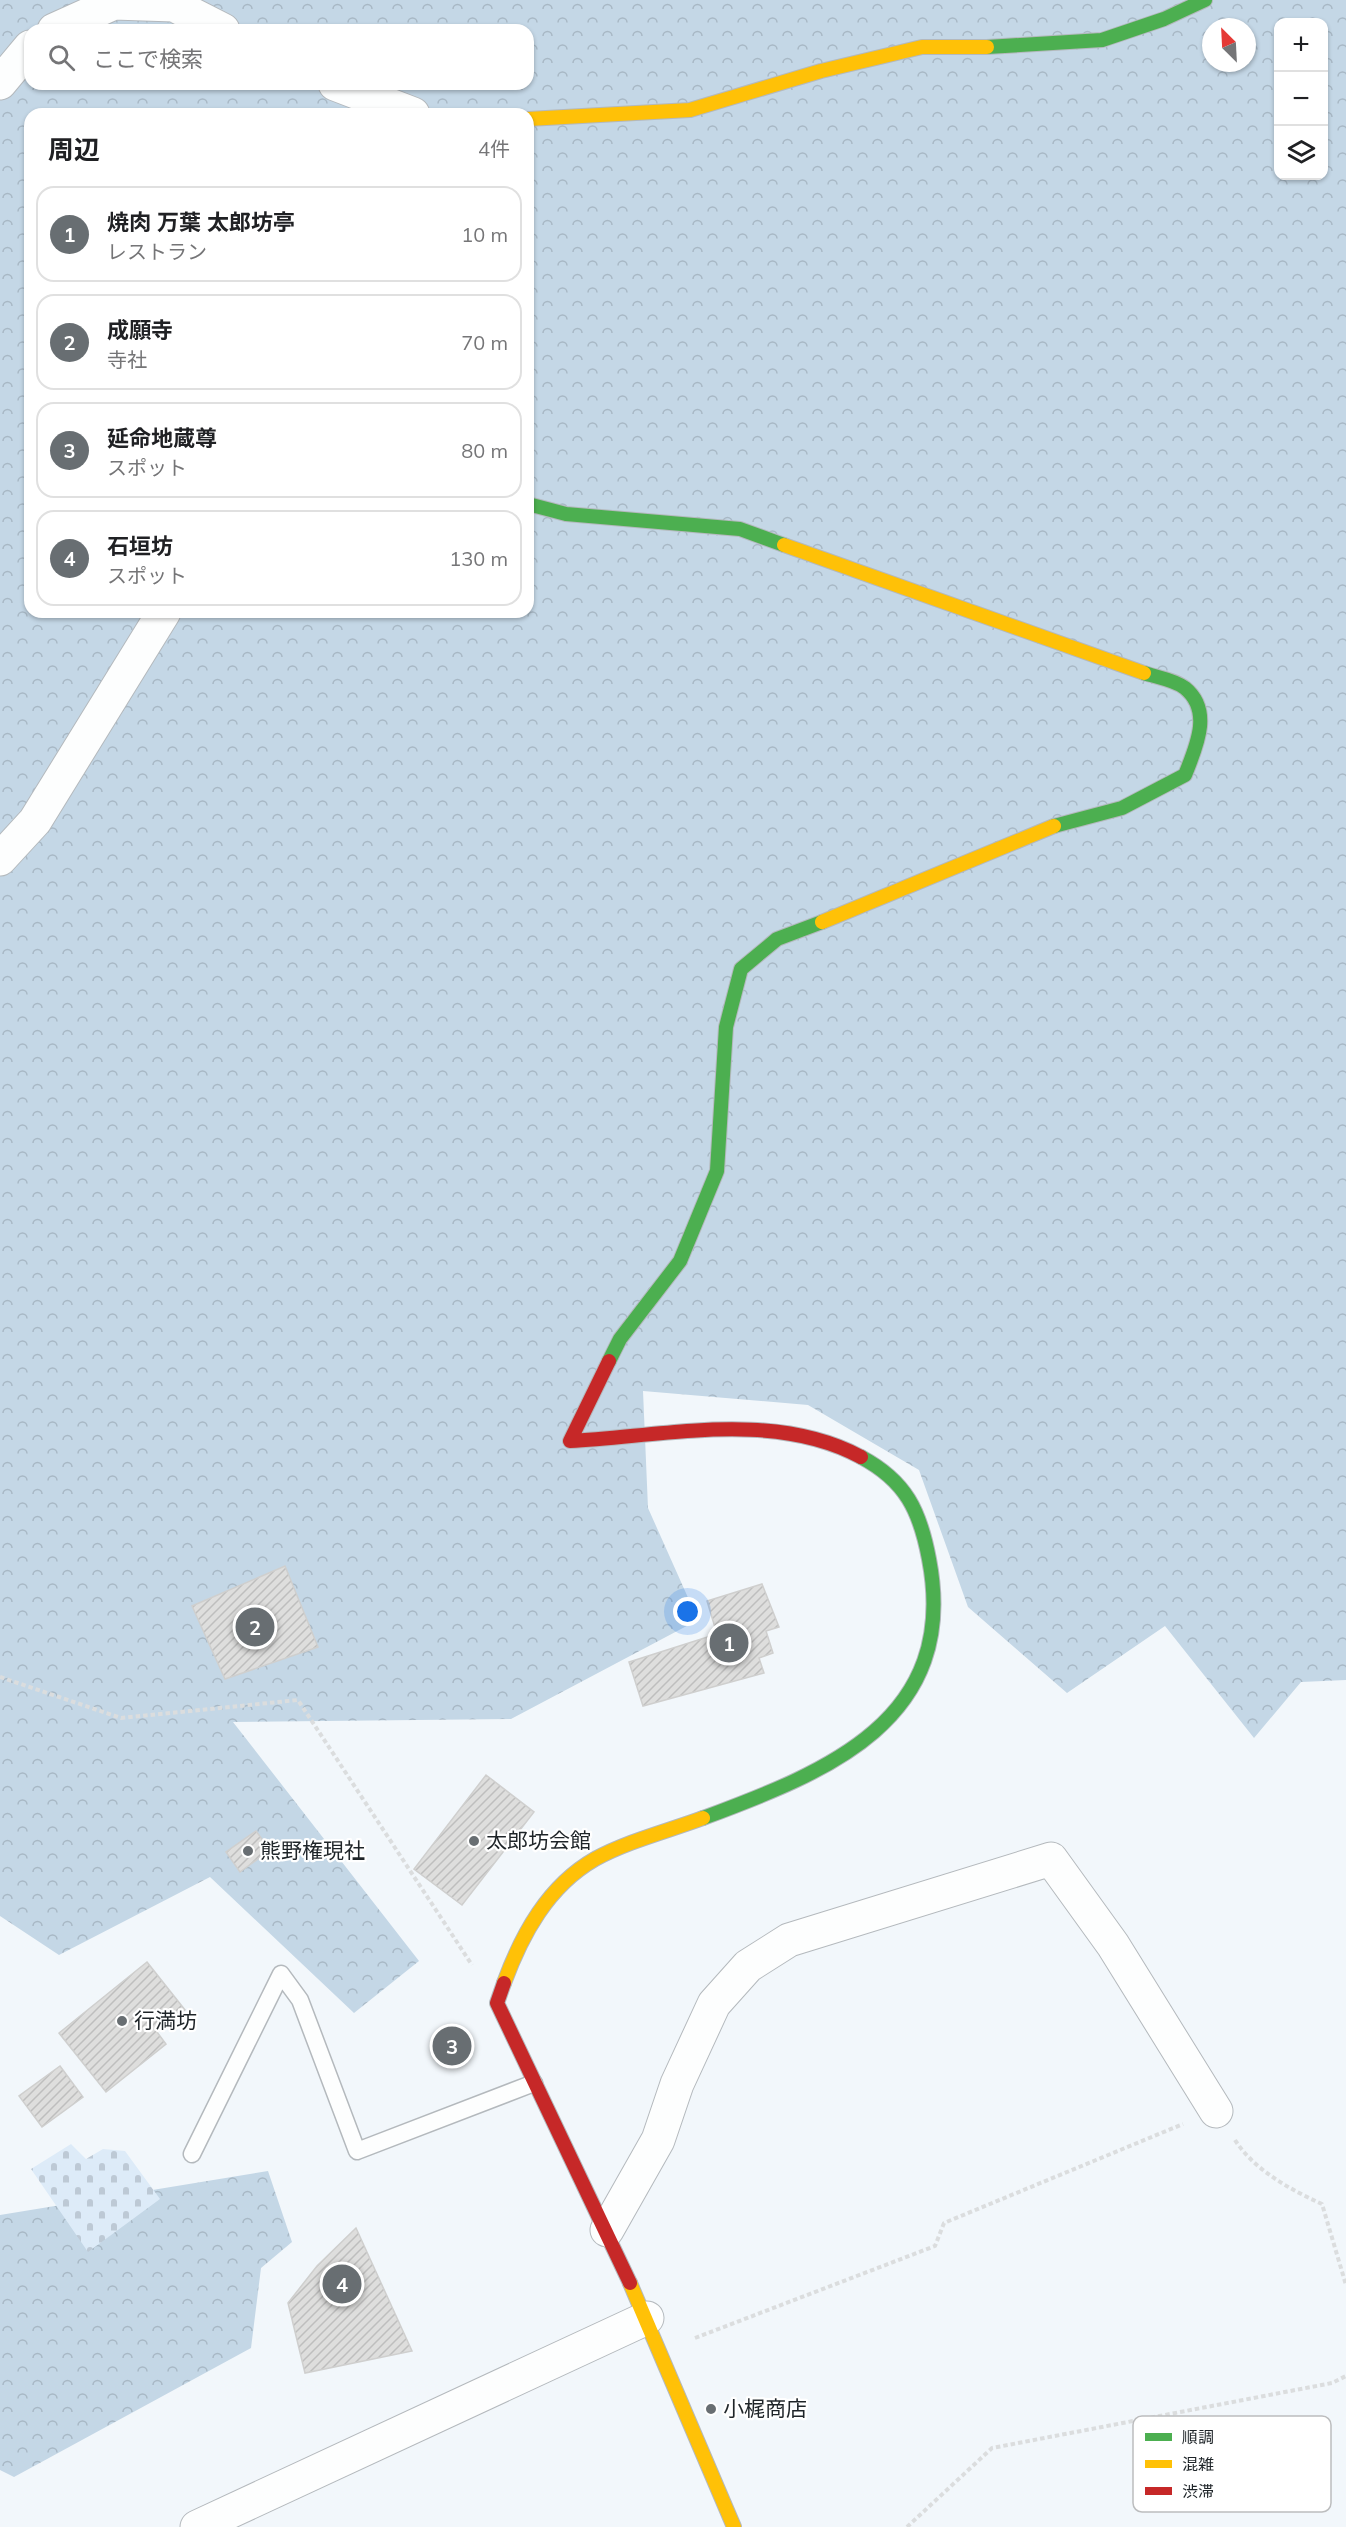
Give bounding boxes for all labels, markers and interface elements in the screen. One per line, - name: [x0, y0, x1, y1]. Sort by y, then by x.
- north arrow: [1202, 18, 1256, 72]
- map controls: [1274, 18, 1328, 180]
- button: +: [1274, 18, 1328, 72]
- search box: [24, 24, 534, 90]
- icon: search: [45, 41, 78, 74]
- text: ここで検索: [93, 45, 203, 73]
- button: −: [1274, 72, 1328, 126]
- button: layers: [1274, 126, 1328, 180]
- text: 周辺: [48, 133, 100, 166]
- text: 4件: [478, 136, 510, 161]
- text: 焼肉 万葉 太郎坊亭: [107, 208, 295, 236]
- text: 1: [64, 222, 76, 247]
- text: 10 m: [461, 222, 508, 247]
- text: レストラン: [107, 239, 207, 264]
- text: 成願寺: [107, 316, 173, 344]
- text: 2: [64, 330, 76, 355]
- text: 70 m: [461, 330, 508, 355]
- text: 寺社: [107, 347, 147, 372]
- text: 延命地蔵尊: [107, 424, 217, 452]
- text: 3: [64, 438, 76, 463]
- text: 80 m: [461, 438, 508, 463]
- text: スポット: [107, 455, 187, 480]
- text: 石垣坊: [107, 532, 173, 560]
- text: 4: [64, 546, 76, 571]
- text: 130 m: [449, 546, 508, 571]
- text: スポット: [107, 563, 187, 588]
- your location: [673, 1597, 702, 1626]
- pin: 2: [236, 1604, 274, 1650]
- pin: 1: [710, 1620, 748, 1666]
- place label: 太郎坊会館: [486, 1827, 591, 1853]
- marker: 太郎坊会館: [467, 1834, 481, 1848]
- place label: 熊野権現社: [260, 1837, 365, 1863]
- marker: 熊野権現社: [241, 1844, 255, 1858]
- place label: 行満坊: [134, 2007, 197, 2033]
- marker: 行満坊: [115, 2014, 129, 2028]
- pin: 3: [432, 2024, 472, 2068]
- pin: 4: [322, 2262, 362, 2306]
- place label: 小梶商店: [723, 2395, 807, 2421]
- marker: 小梶商店: [704, 2402, 718, 2416]
- legend: [1133, 2416, 1331, 2512]
- text: 順調: [1182, 2427, 1214, 2447]
- text: 混雑: [1182, 2454, 1214, 2474]
- text: 渋滞: [1182, 2481, 1214, 2501]

